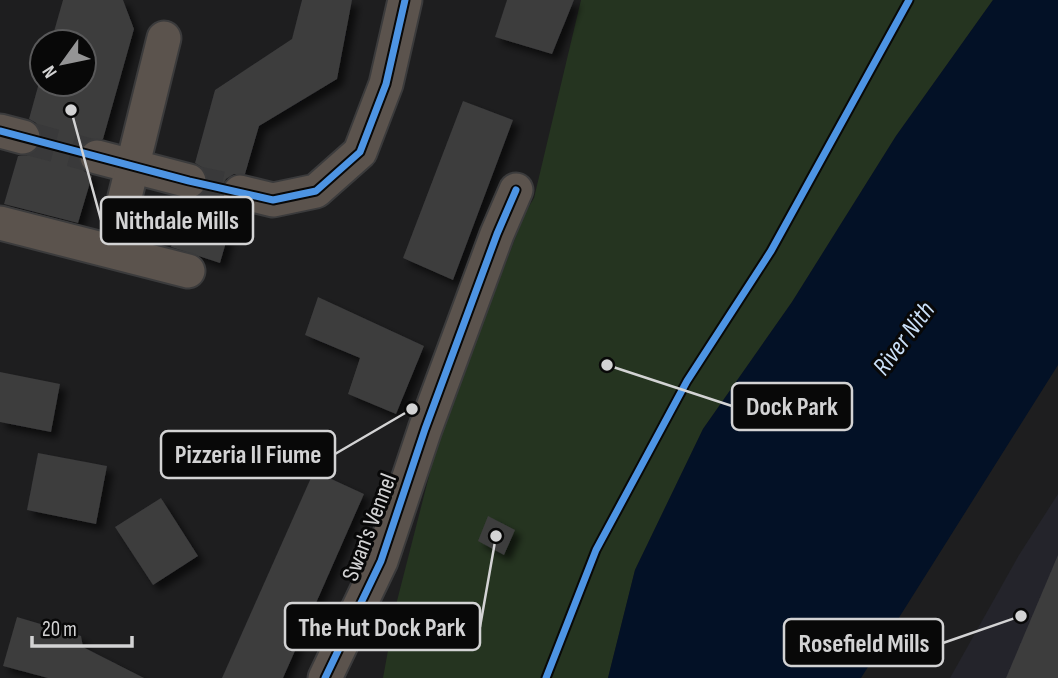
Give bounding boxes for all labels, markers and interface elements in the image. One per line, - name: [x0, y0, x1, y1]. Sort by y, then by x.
- north arrow: [28, 28, 98, 98]
- text: N: [38, 61, 62, 82]
- callout: Nithdale Mills: [101, 197, 253, 244]
- text: Nithdale Mills: [115, 206, 239, 237]
- water label: River Nith: [867, 296, 942, 382]
- callout: Dock Park: [732, 383, 852, 430]
- text: Dock Park: [746, 392, 838, 423]
- callout: Pizzeria Il Fiume: [161, 431, 335, 478]
- text: Pizzeria Il Fiume: [175, 440, 321, 471]
- street label: Swan's Vennel: [336, 469, 403, 585]
- callout: The Hut Dock Park: [285, 603, 480, 650]
- scale bar: [32, 604, 131, 648]
- text: The Hut Dock Park: [298, 613, 466, 644]
- text: 20 m: [42, 617, 77, 642]
- callout: Rosefield Mills: [784, 619, 943, 666]
- text: Rosefield Mills: [798, 629, 930, 660]

